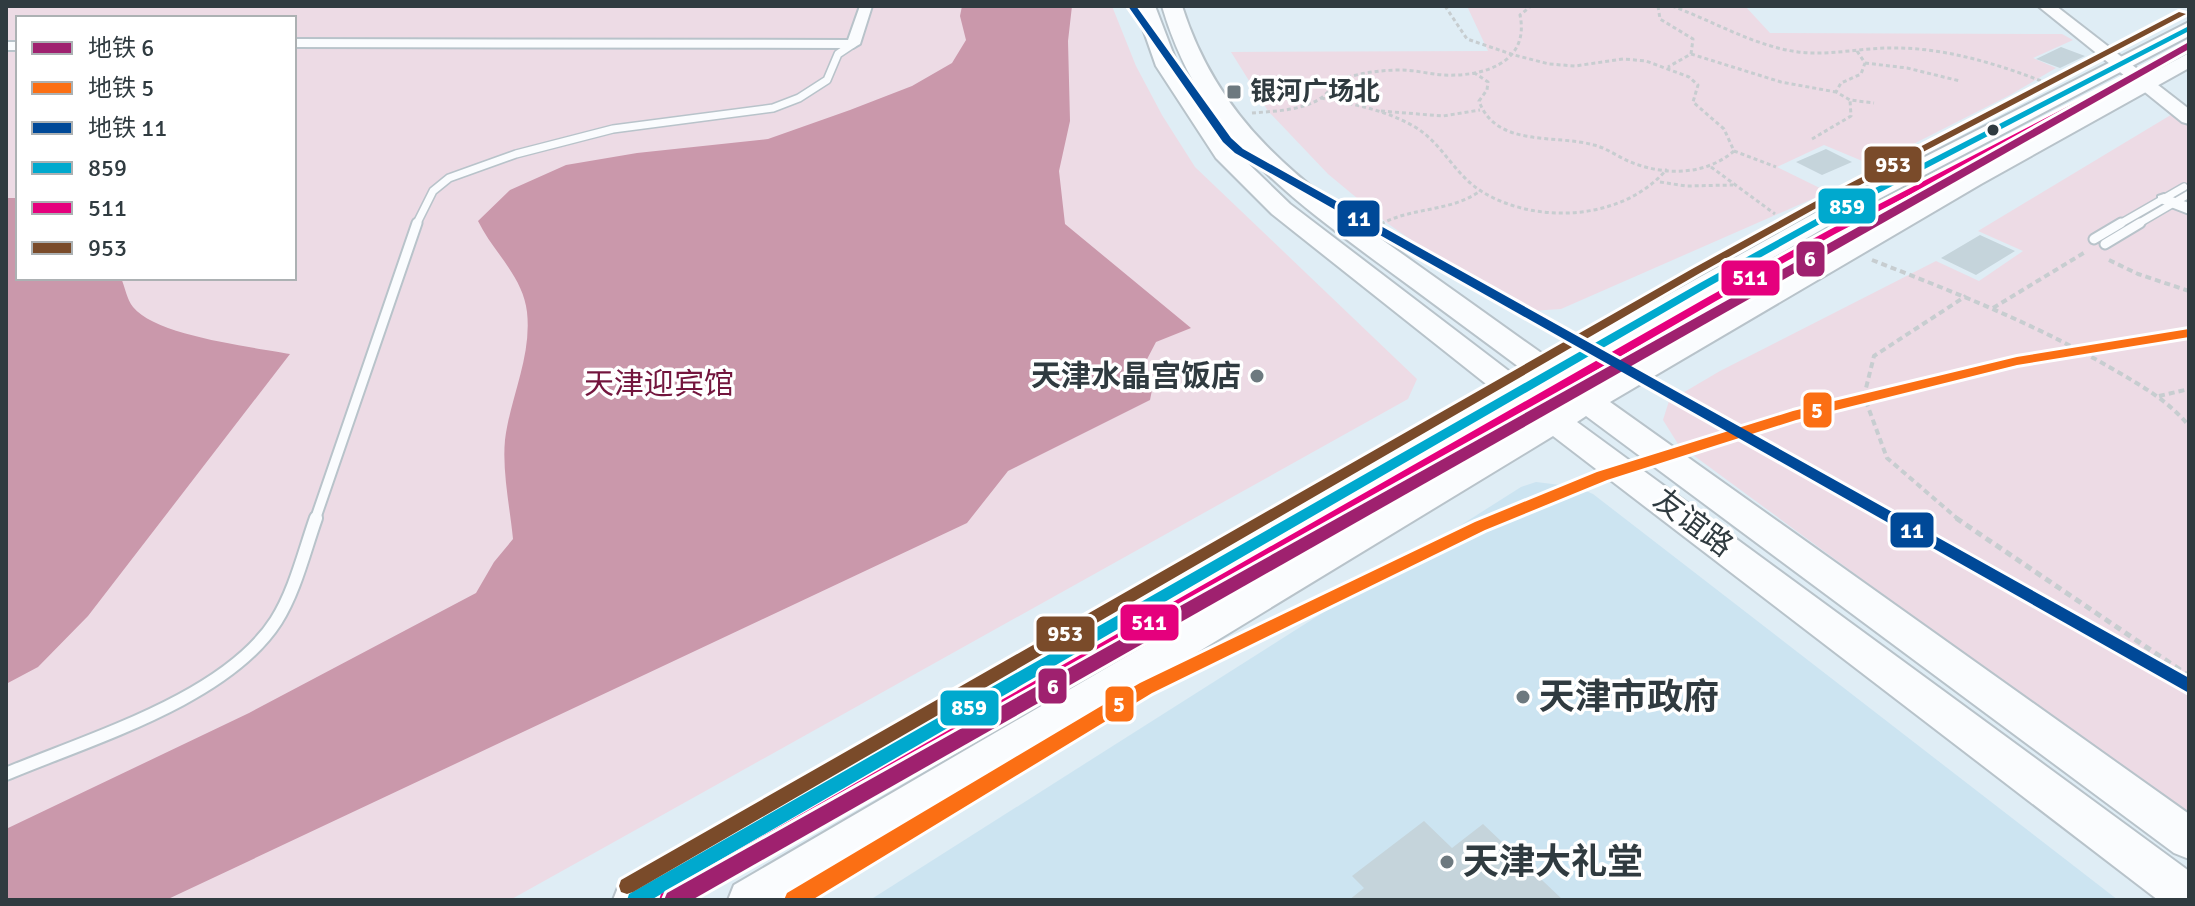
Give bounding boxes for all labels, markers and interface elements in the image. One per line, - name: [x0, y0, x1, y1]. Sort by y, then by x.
- legend: [16, 16, 296, 280]
- text: 地铁 6: [88, 33, 154, 63]
- text: 地铁 5: [88, 73, 154, 103]
- place label: 银河广场北: [1250, 76, 1380, 108]
- marker: 银河广场北: [1225, 83, 1243, 101]
- text: 地铁 11: [88, 113, 167, 143]
- unlabelled marker: [1985, 122, 2001, 138]
- line badge: 953: [1863, 145, 1923, 184]
- text: 953: [1875, 151, 1911, 178]
- text: 859: [88, 153, 127, 183]
- line badge: 859: [1817, 187, 1877, 225]
- text: 511: [88, 193, 127, 223]
- text: 859: [1829, 193, 1865, 220]
- line badge: 11: [1336, 199, 1381, 238]
- text: 11: [1347, 205, 1371, 232]
- text: 953: [88, 233, 127, 263]
- line badge: 6: [1795, 240, 1826, 278]
- text: 6: [1804, 245, 1816, 272]
- line badge: 511: [1720, 259, 1781, 297]
- text: 511: [1732, 264, 1768, 291]
- place label: 天津水晶宫饭店: [1031, 358, 1241, 395]
- park label: 天津迎宾馆: [584, 366, 734, 403]
- marker: 天津水晶宫饭店: [1248, 367, 1266, 385]
- line badge: 5: [1802, 391, 1833, 429]
- text: 5: [1811, 397, 1823, 424]
- street label: 友谊路: [1646, 481, 1740, 565]
- line badge: 11: [1889, 511, 1935, 549]
- text: 11: [1900, 517, 1924, 544]
- line badge: 511: [1119, 603, 1180, 642]
- text: 511: [1131, 609, 1167, 636]
- line badge: 953: [1035, 615, 1096, 653]
- text: 953: [1047, 620, 1083, 647]
- line badge: 6: [1037, 667, 1068, 705]
- text: 6: [1047, 673, 1059, 700]
- place label: 天津市政府: [1539, 675, 1719, 720]
- line badge: 5: [1104, 685, 1135, 723]
- marker: 天津市政府: [1514, 688, 1532, 706]
- line badge: 859: [939, 689, 1000, 727]
- text: 5: [1113, 691, 1125, 718]
- text: 859: [951, 694, 987, 721]
- place label: 天津大礼堂: [1463, 840, 1643, 885]
- marker: 天津大礼堂: [1438, 853, 1456, 871]

